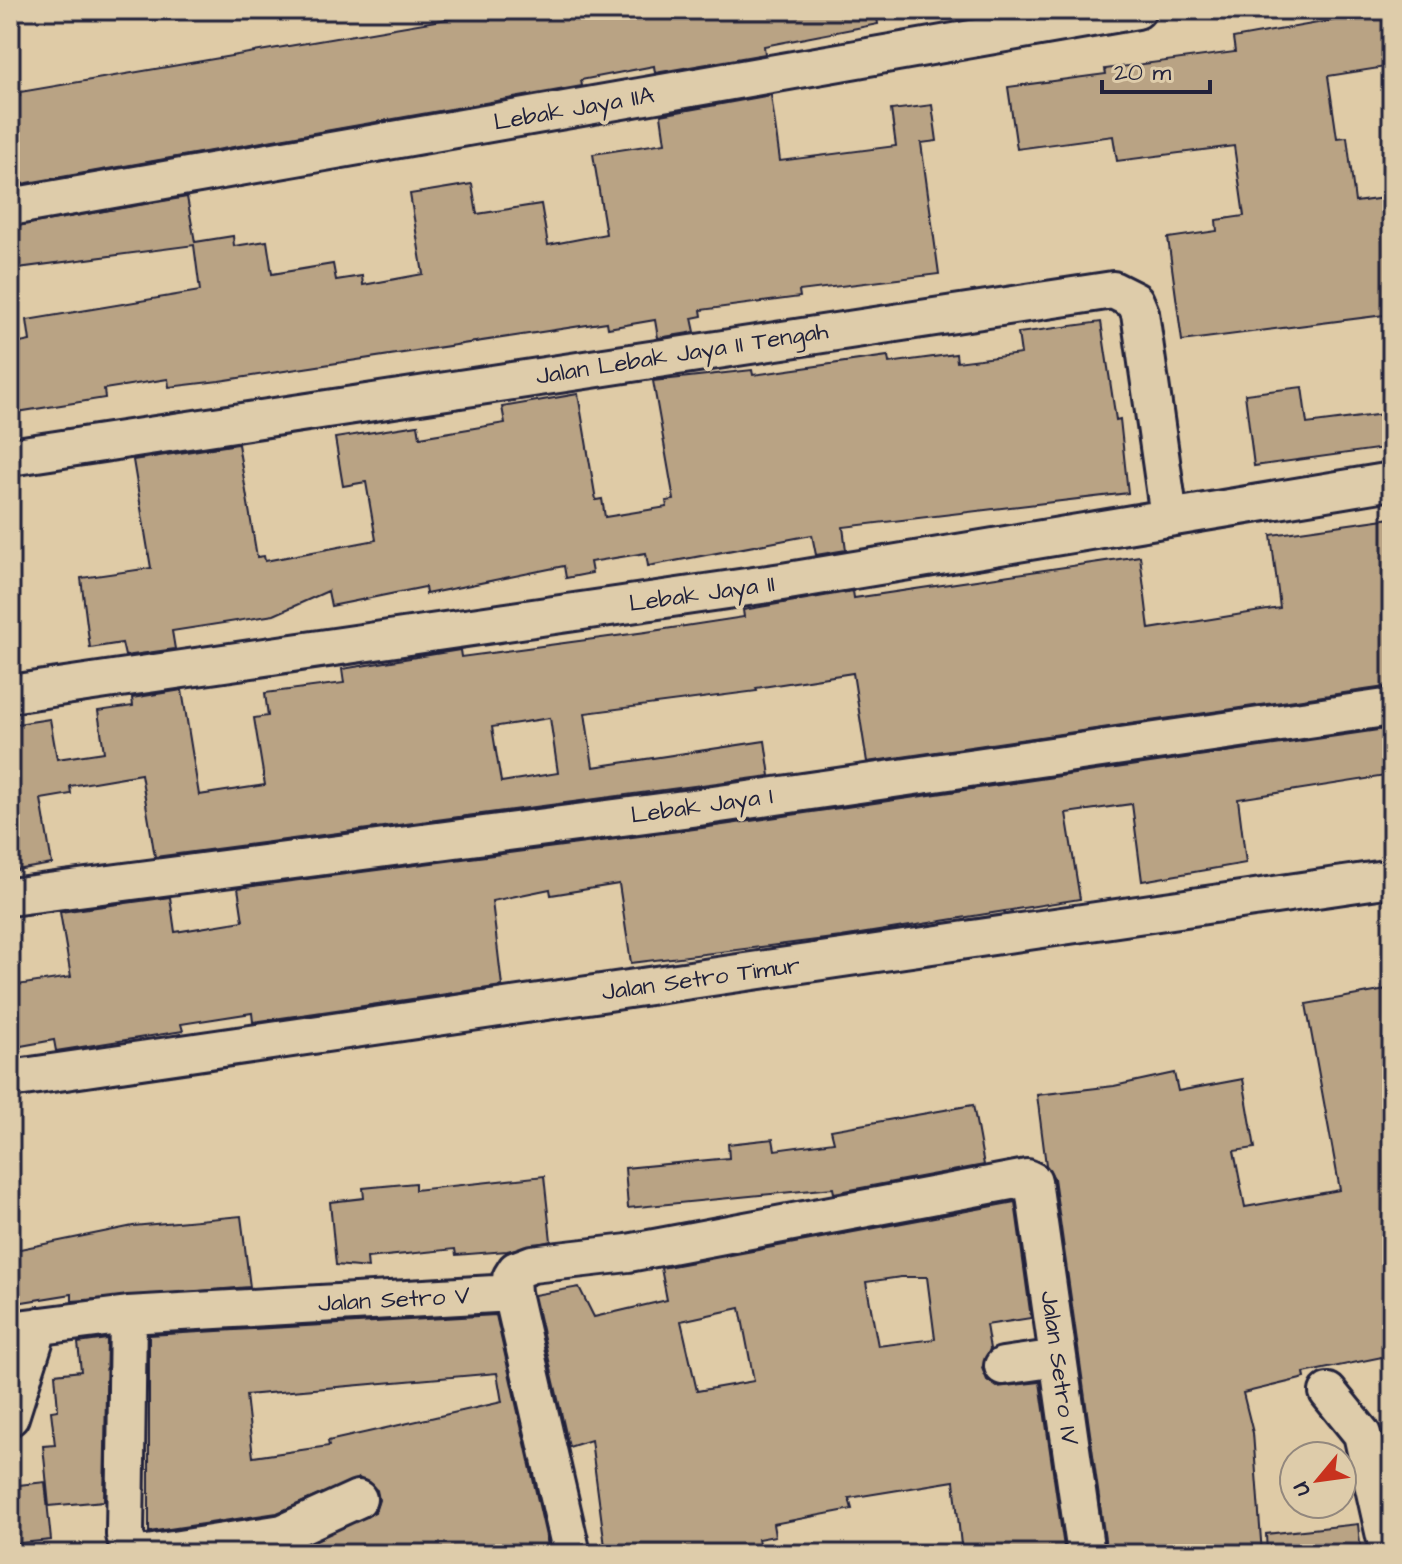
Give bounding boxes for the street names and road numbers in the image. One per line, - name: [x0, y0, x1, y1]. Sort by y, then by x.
- street label: Lebak Jaya IIA: [491, 78, 657, 141]
- street label: Jalan Lebak Jaya II Tengah: [533, 314, 831, 395]
- street label: Lebak Jaya II: [627, 567, 777, 622]
- street label: Lebak Jaya I: [629, 779, 775, 834]
- street label: Jalan Setro Timur: [600, 948, 802, 1010]
- street label: Jalan Setro V: [317, 1279, 471, 1321]
- street label: Jalan Setro IV: [1031, 1289, 1087, 1447]

